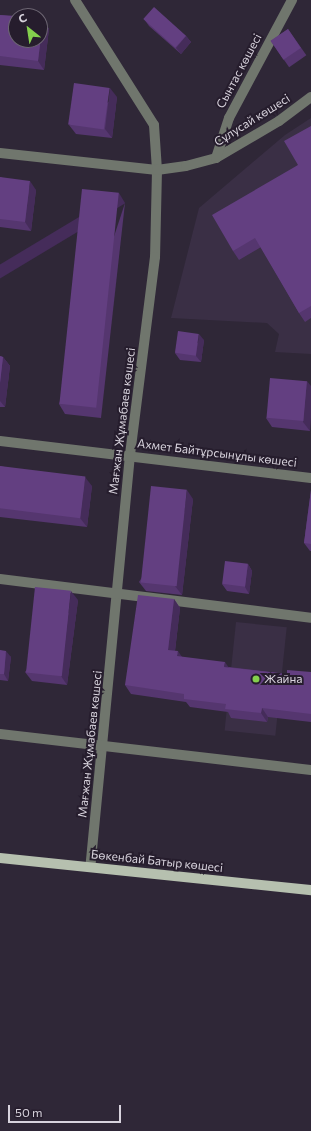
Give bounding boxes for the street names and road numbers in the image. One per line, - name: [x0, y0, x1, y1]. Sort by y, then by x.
- street label: Сынтас көшесі: [213, 31, 265, 111]
- street label: Сұлусай көшесі: [211, 91, 293, 149]
- street label: Мағжан Жұмабаев көшесі: [106, 347, 138, 495]
- street label: Ахмет Байтұрсынұлы көшесі: [136, 436, 298, 470]
- street label: Мағжан Жұмабаев көшесі: [75, 670, 105, 818]
- street label: Бөкенбай Батыр көшесі: [90, 847, 224, 875]

